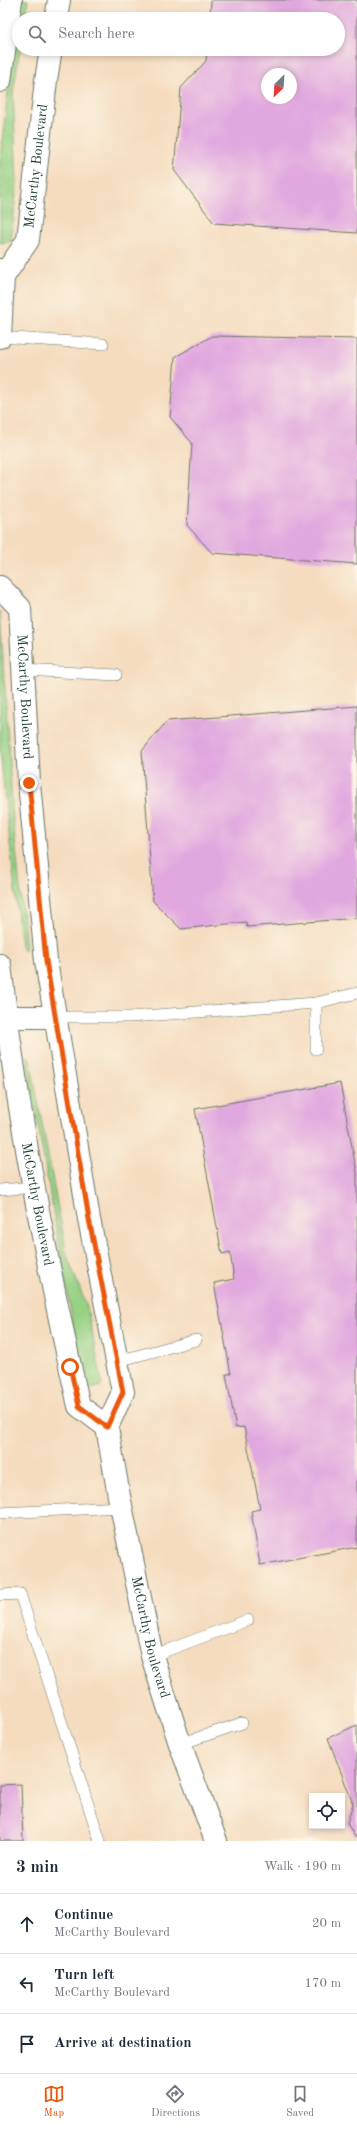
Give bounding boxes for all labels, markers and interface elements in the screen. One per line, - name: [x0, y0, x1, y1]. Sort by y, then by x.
- search box: [12, 12, 345, 56]
- icon: search: [26, 23, 48, 45]
- text: Search here: [58, 27, 135, 42]
- north arrow: [261, 68, 297, 104]
- street label: McCarthy Boulevard: [22, 103, 50, 229]
- street label: McCarthy Boulevard: [14, 634, 35, 760]
- route end: [20, 774, 38, 792]
- street label: McCarthy Boulevard: [19, 1141, 56, 1267]
- route start: [61, 1358, 79, 1376]
- street label: McCarthy Boulevard: [129, 1575, 172, 1700]
- map controls: [309, 1793, 345, 1829]
- button: locate: [309, 1793, 345, 1829]
- text: 3 min: [16, 1859, 59, 1876]
- text: Walk · 190 m: [264, 1860, 341, 1873]
- text: Continue: [54, 1908, 113, 1923]
- icon: ahead: [16, 1913, 38, 1935]
- text: 20 m: [312, 1917, 341, 1930]
- text: McCarthy Boulevard: [54, 1926, 170, 1939]
- text: Turn left: [54, 1968, 114, 1983]
- icon: left: [16, 1973, 38, 1995]
- text: 170 m: [304, 1977, 341, 1990]
- text: McCarthy Boulevard: [54, 1986, 170, 1999]
- icon: arrive: [16, 2033, 38, 2055]
- text: Arrive at destination: [54, 2036, 192, 2051]
- tab: Map: [43, 2083, 65, 2121]
- tab: Directions: [151, 2083, 200, 2121]
- tab: Saved: [286, 2083, 314, 2121]

